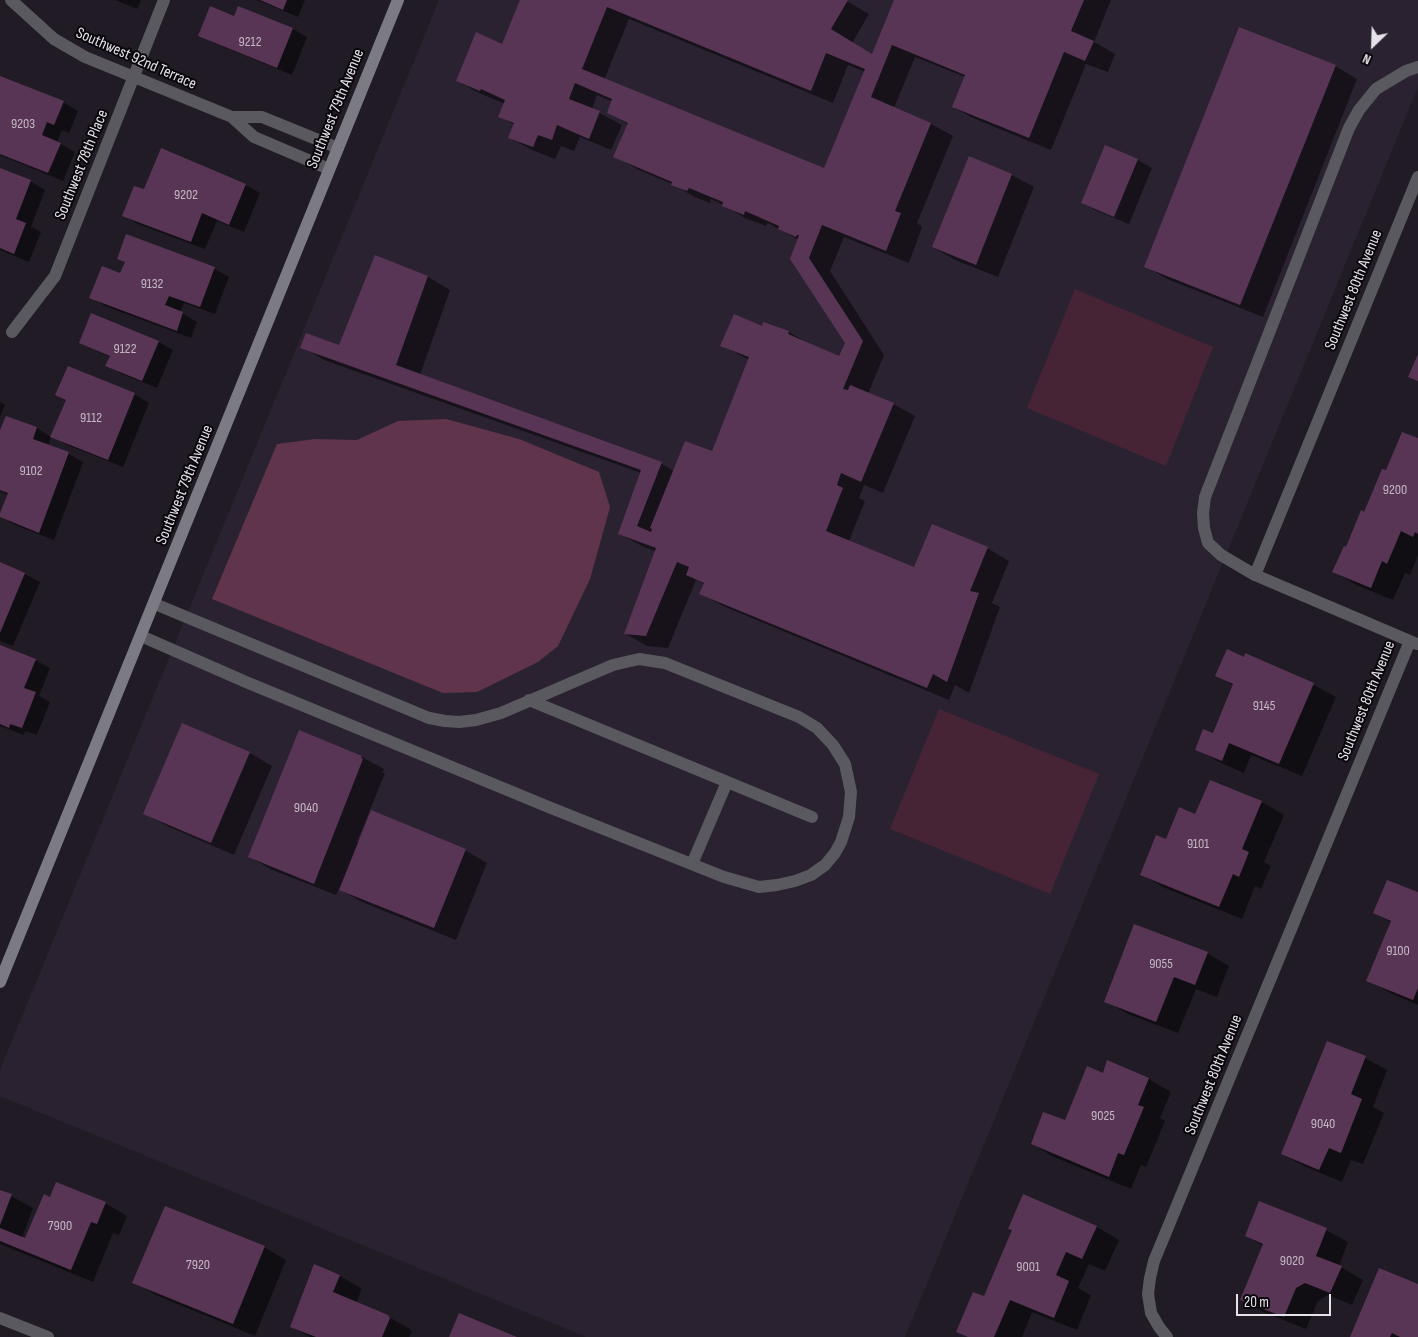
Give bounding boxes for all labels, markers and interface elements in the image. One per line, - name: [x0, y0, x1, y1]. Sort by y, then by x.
- north arrow: [1348, 20, 1398, 70]
- street label: Southwest 92nd Terrace: [73, 24, 199, 94]
- house number: 9212: [239, 34, 261, 50]
- street label: Southwest 79th Avenue: [303, 46, 369, 172]
- text: N: [1360, 50, 1374, 68]
- street label: Southwest 78th Place: [51, 107, 113, 223]
- house number: 9203: [11, 116, 35, 132]
- house number: 9202: [174, 187, 198, 203]
- street label: Southwest 80th Avenue: [1321, 227, 1387, 353]
- house number: 9132: [141, 276, 163, 292]
- house number: 9122: [114, 341, 136, 357]
- house number: 9112: [80, 410, 102, 426]
- street label: Southwest 79th Avenue: [152, 422, 218, 548]
- house number: 9102: [19, 463, 43, 479]
- house number: 9200: [1383, 482, 1407, 498]
- street label: Southwest 80th Avenue: [1334, 638, 1400, 764]
- house number: 9145: [1253, 698, 1275, 714]
- house number: 9040: [294, 800, 318, 816]
- house number: 9101: [1187, 836, 1209, 852]
- house number: 9100: [1386, 943, 1410, 959]
- house number: 9055: [1149, 956, 1173, 972]
- street label: Southwest 80th Avenue: [1181, 1012, 1247, 1138]
- house number: 9025: [1091, 1108, 1115, 1124]
- house number: 9040: [1311, 1116, 1335, 1132]
- house number: 7900: [48, 1218, 72, 1234]
- house number: 9020: [1280, 1253, 1304, 1269]
- house number: 7920: [186, 1257, 210, 1273]
- house number: 9001: [1016, 1259, 1040, 1275]
- scale bar: [1238, 1284, 1333, 1316]
- text: 20 m: [1244, 1293, 1269, 1312]

